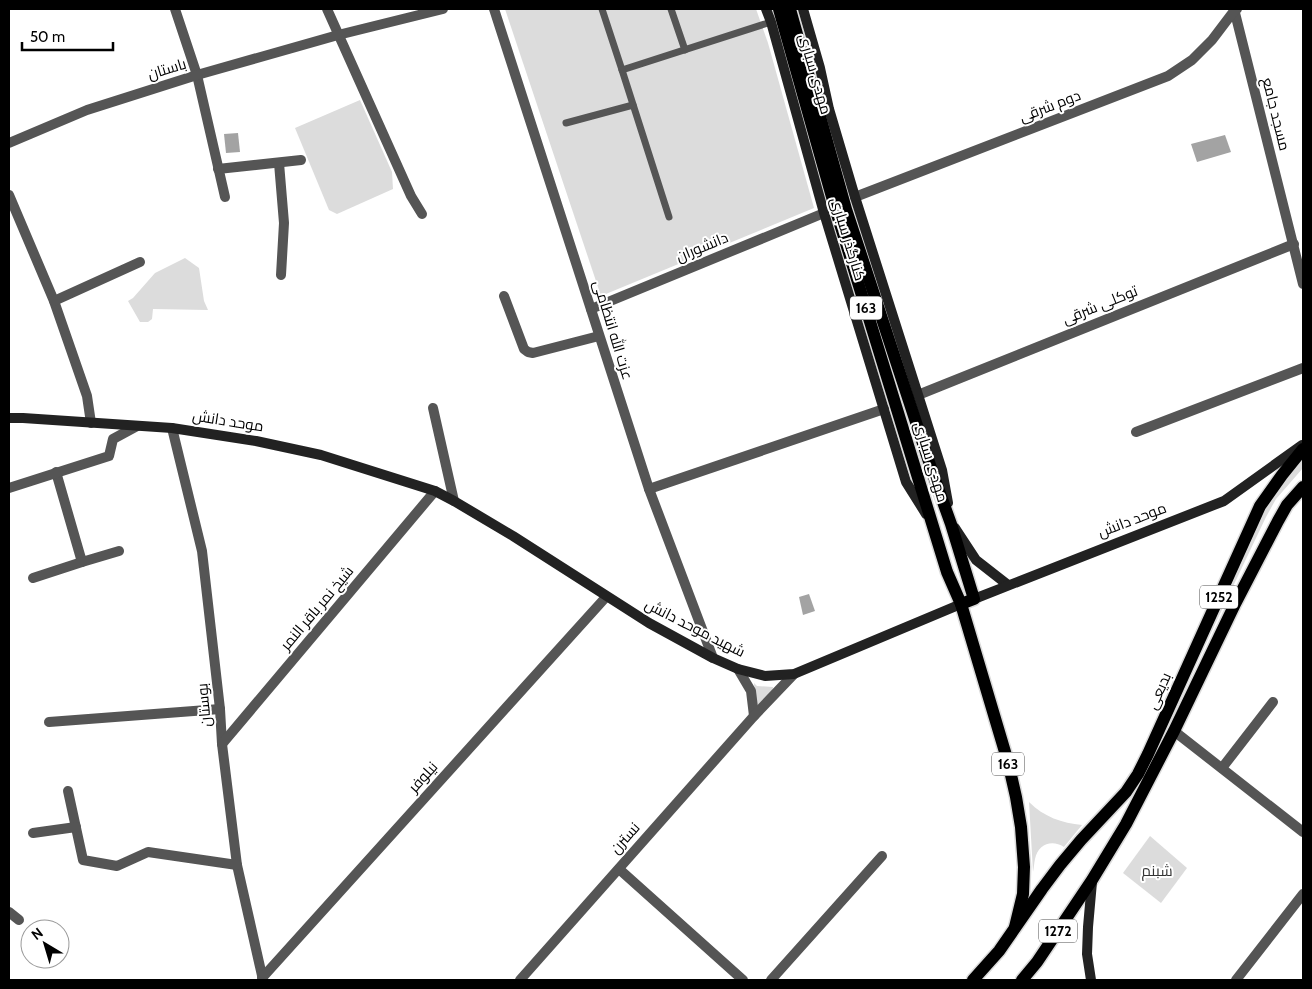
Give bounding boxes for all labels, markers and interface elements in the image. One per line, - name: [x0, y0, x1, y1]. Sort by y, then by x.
- scale bar: [22, 20, 114, 52]
- text: 50 m: [30, 28, 65, 46]
- street label: مهدی سباری: [794, 32, 835, 117]
- street label: باستان: [145, 55, 189, 84]
- street label: مسجد جامع: [1256, 76, 1294, 153]
- street label: دوم شرقی: [1017, 86, 1084, 127]
- street label: کنارگذر سباری: [826, 195, 869, 283]
- street label: دانشوران: [673, 228, 731, 267]
- street label: عزت الله انتظامی: [588, 278, 638, 382]
- street label: توکلی شرقی: [1060, 282, 1141, 329]
- road number: 163: [850, 296, 882, 320]
- street label: موحد دانش: [191, 406, 265, 437]
- street label: مهدی سباری: [909, 420, 952, 505]
- street label: موحد دانش: [1095, 499, 1169, 542]
- street label: شیخ نمر باقر النمر: [276, 562, 359, 656]
- road number: 1252: [1200, 586, 1238, 608]
- street label: شهید موحد دانش: [641, 595, 748, 662]
- street label: بدیعی: [1143, 670, 1176, 713]
- street label: بوستان: [193, 682, 216, 728]
- road number: 163: [992, 752, 1024, 776]
- street label: نیلوفر: [404, 758, 441, 797]
- street label: نسترن: [606, 819, 644, 858]
- park label: شبنم: [1141, 862, 1173, 881]
- north arrow: [20, 919, 70, 969]
- road number: 1272: [1039, 919, 1077, 942]
- text: N: [28, 924, 46, 944]

